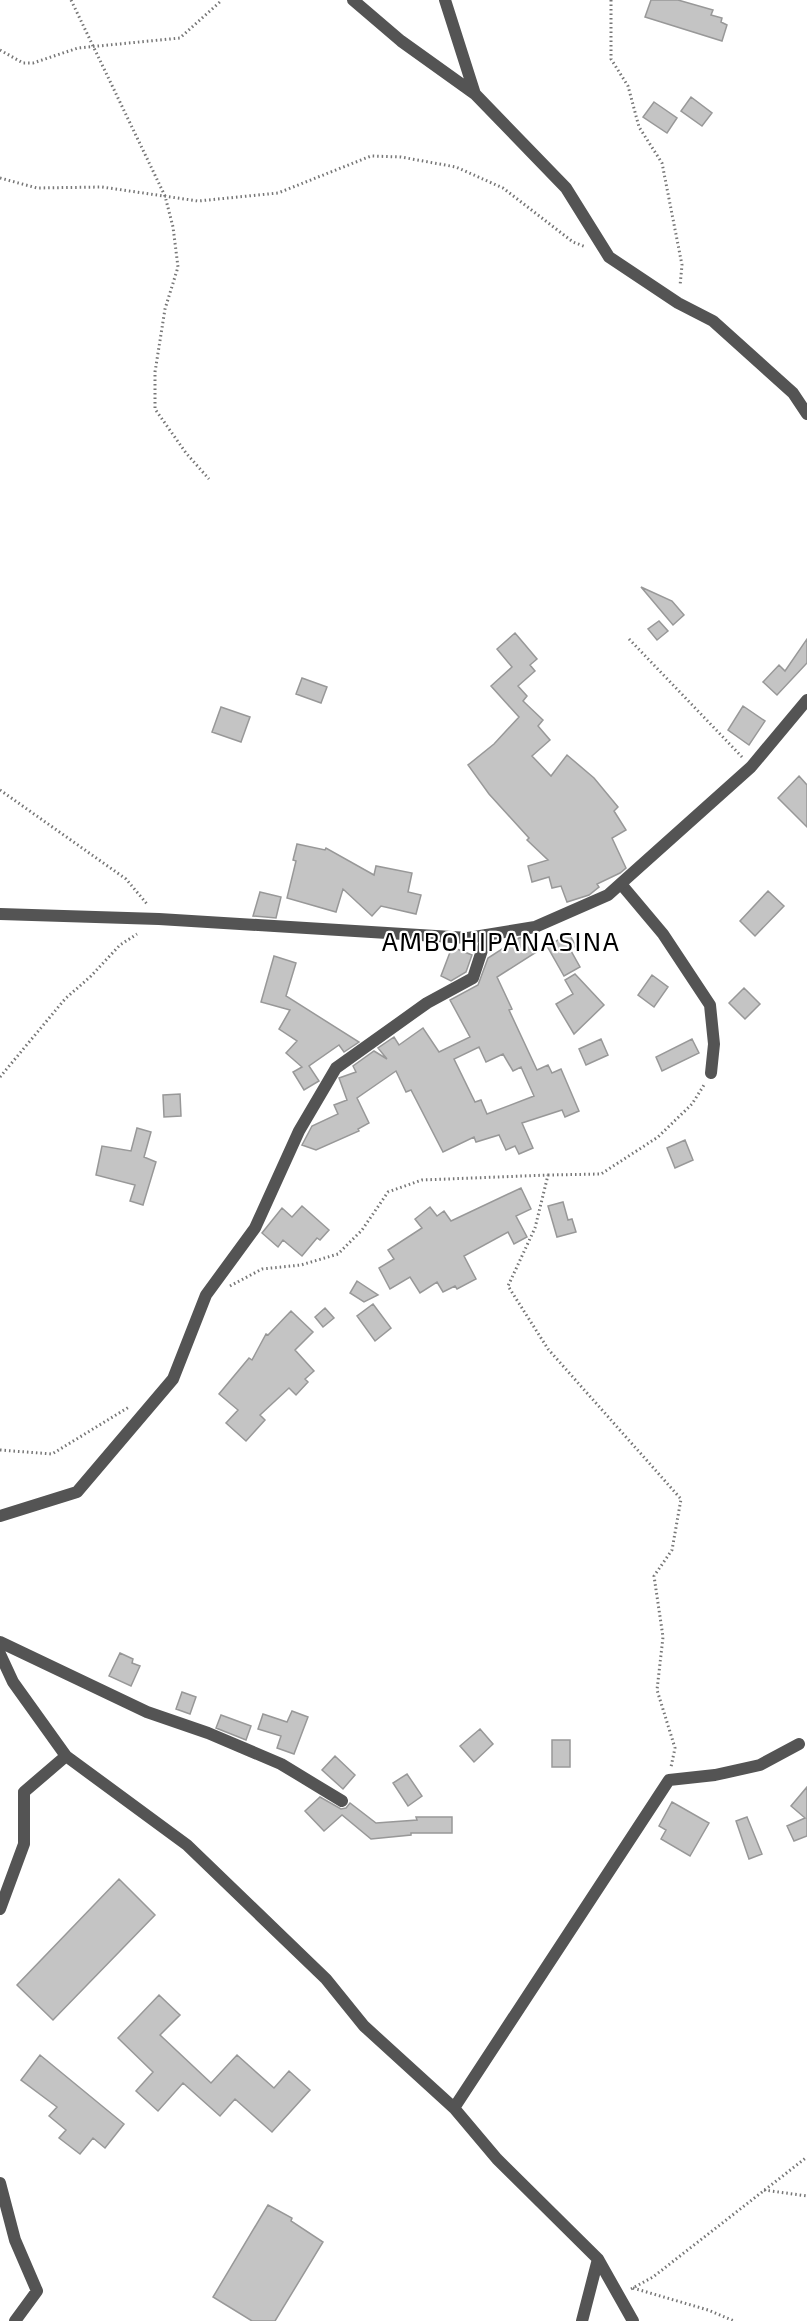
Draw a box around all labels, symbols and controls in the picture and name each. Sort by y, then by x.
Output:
district label: AMBOHIPANASINA [382,925,620,956]

